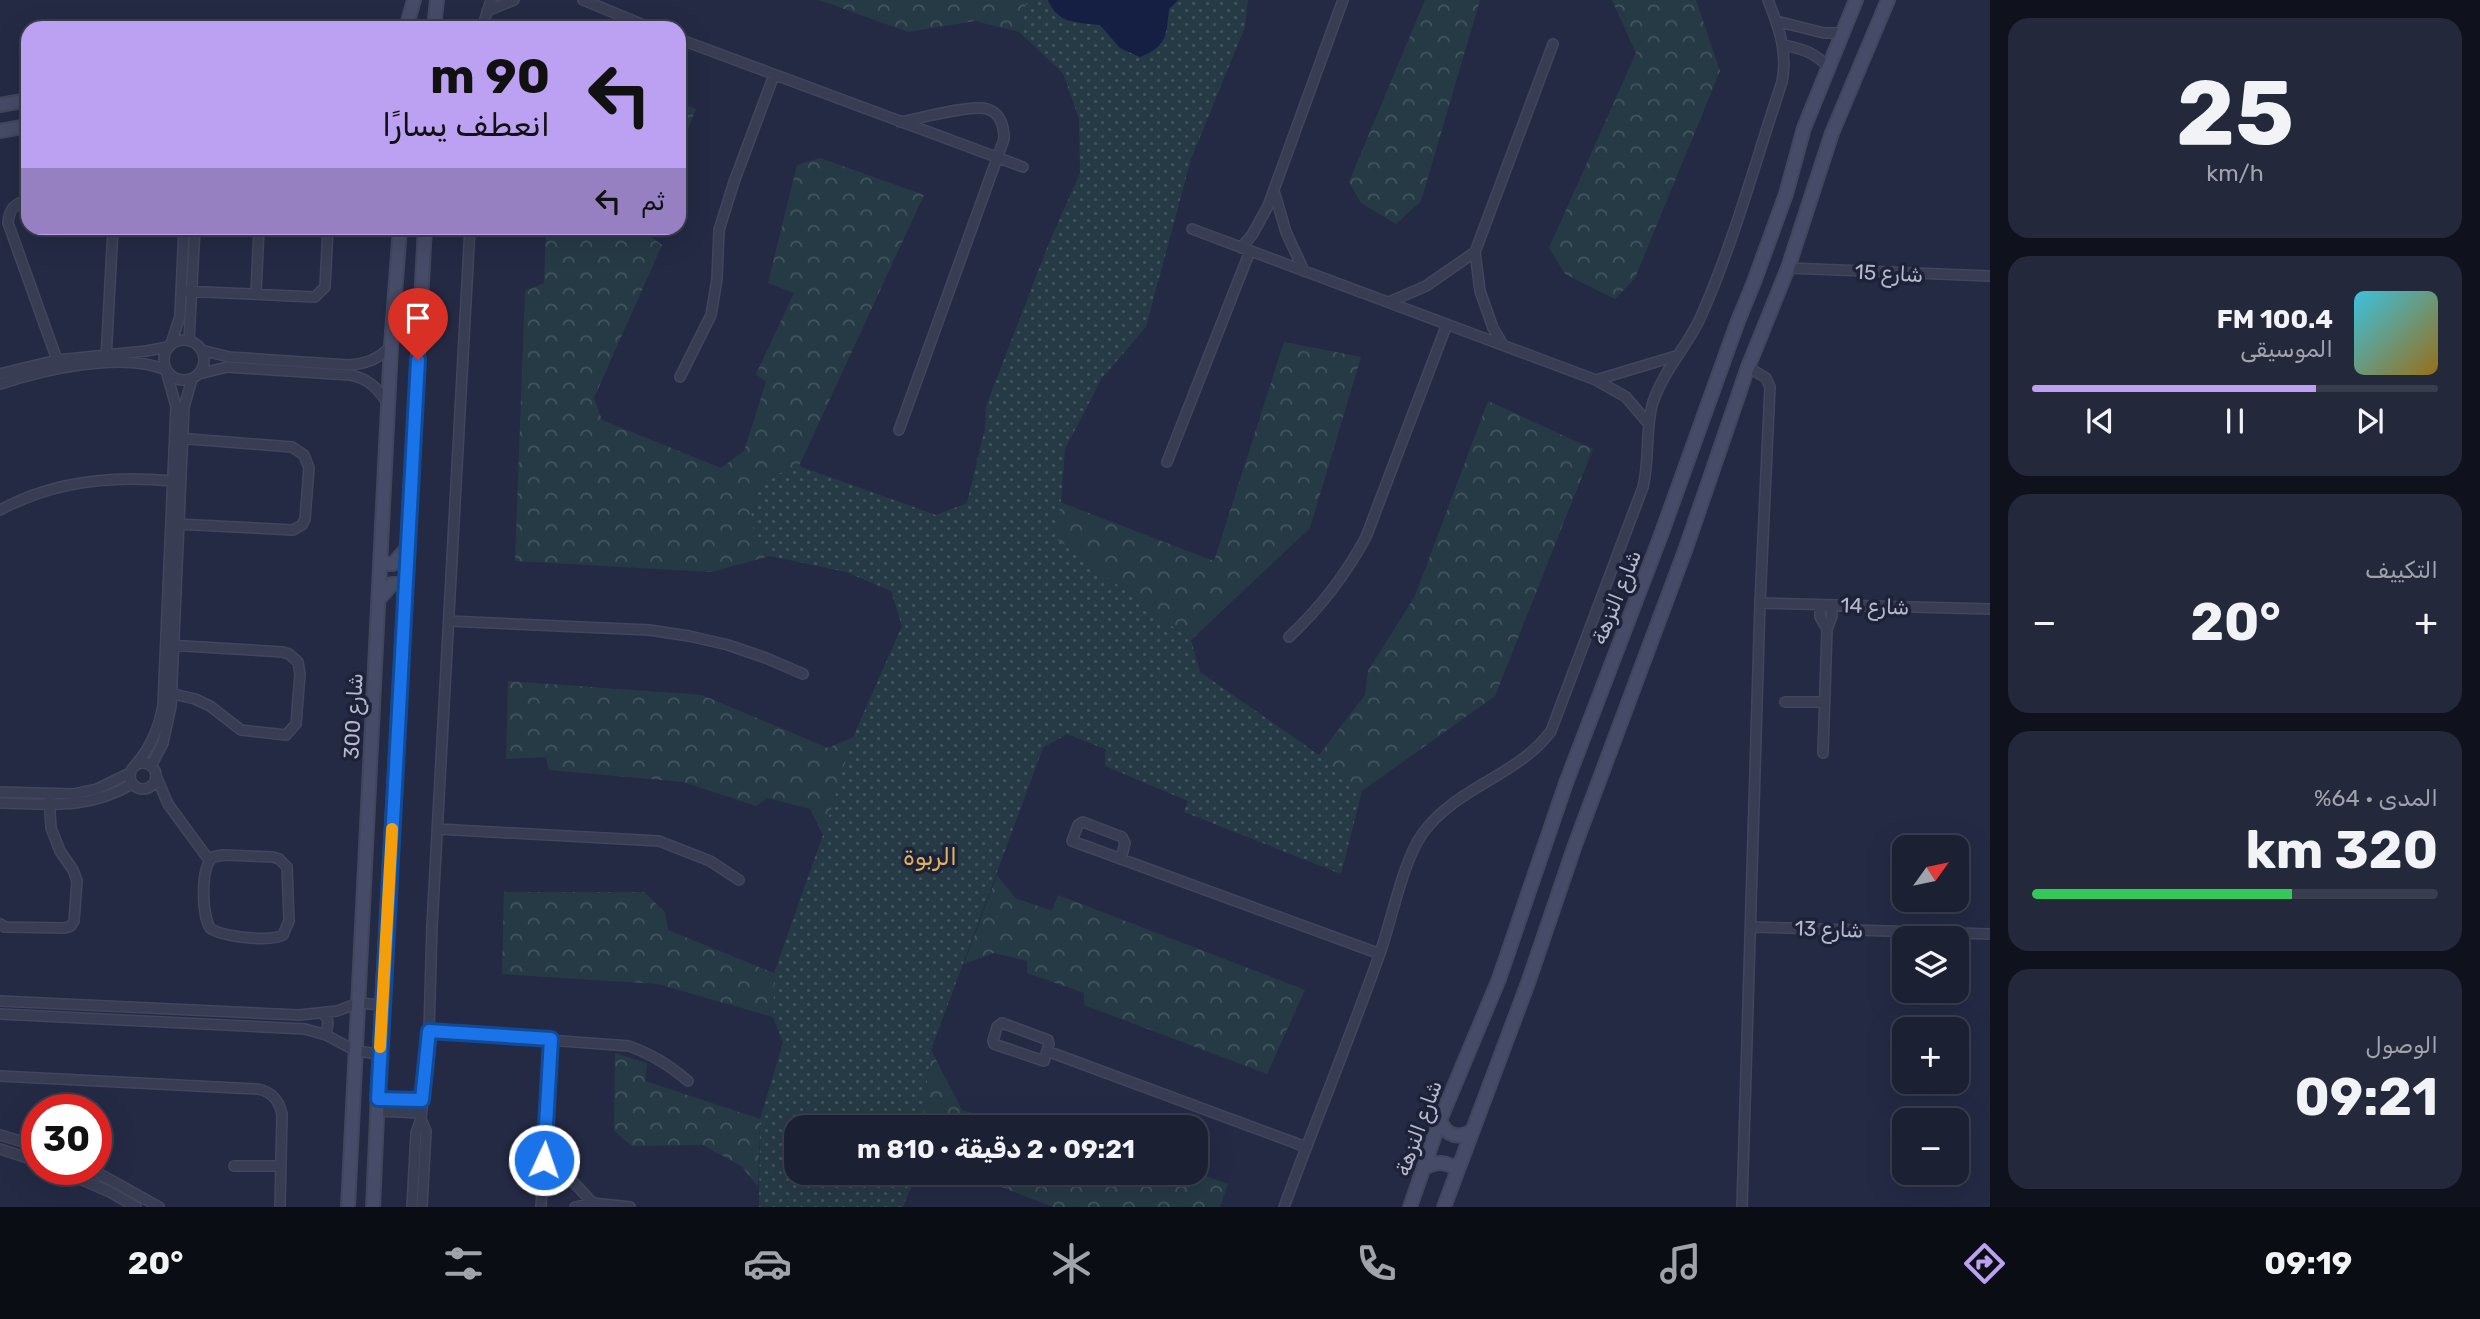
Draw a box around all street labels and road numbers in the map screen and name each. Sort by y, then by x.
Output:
street label: شارع 15 [1854,259,1924,289]
street label: شارع النزهة [1586,546,1648,649]
street label: شارع 14 [1840,592,1910,622]
street label: شارع 300 [338,672,370,760]
street label: شارع 13 [1794,915,1864,945]
street label: شارع النزهة [1389,1077,1449,1180]

